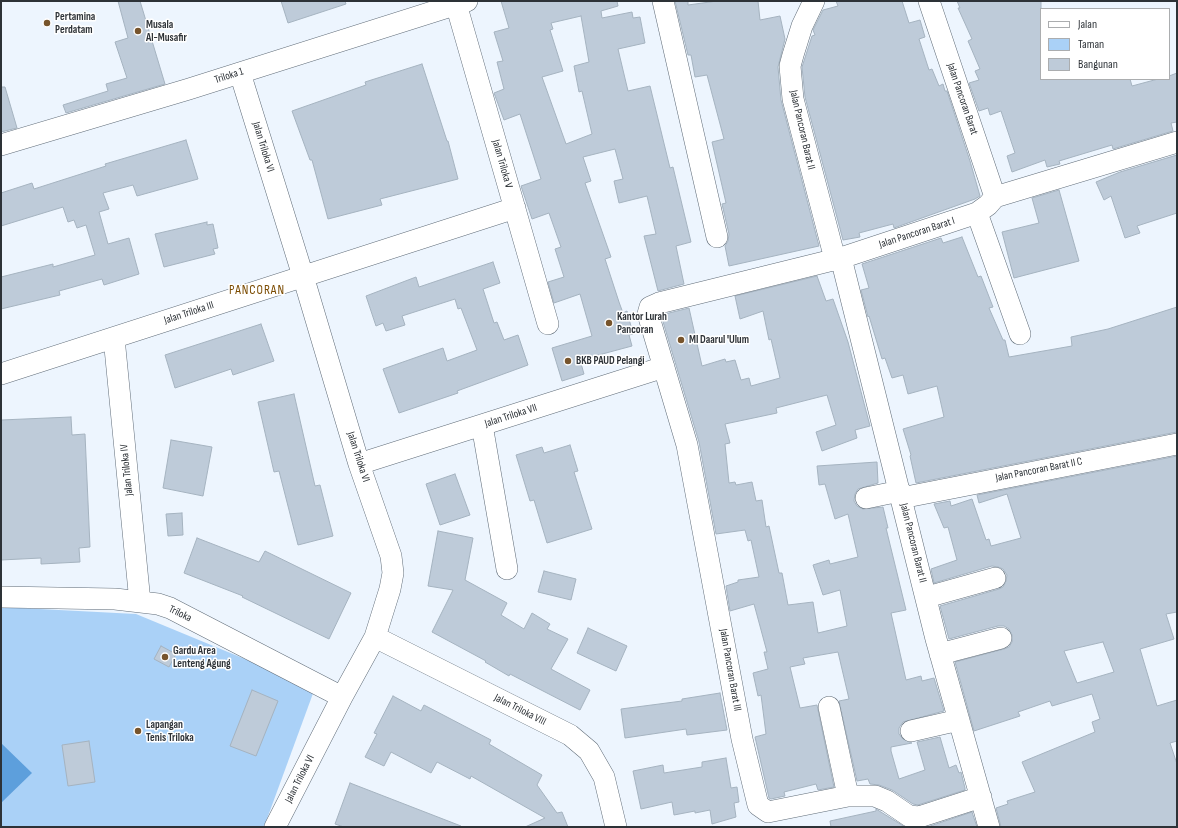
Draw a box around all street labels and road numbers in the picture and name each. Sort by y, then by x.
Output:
street label: Jalan Pancoran Barat [944,61,980,137]
street label: Triloka 1 [213,65,245,87]
street label: Jalan Pancoran Barat II [786,89,818,171]
street label: Jalan Triloka VI [249,120,277,174]
street label: Jalan Triloka V [489,138,515,190]
street label: Jalan Pancoran Barat I [877,215,957,251]
street label: Jalan Triloka III [162,299,216,327]
street label: Jalan Triloka VII [483,401,539,431]
street label: Jalan Triloka VI [344,430,372,484]
street label: Jalan Triloka IV [118,443,136,497]
street label: Jalan Pancoran Barat II C [994,455,1084,485]
street label: Jalan Pancoran Barat II [897,502,929,584]
street label: Triloka [166,603,194,625]
street label: Jalan Pancoran Barat III [716,628,744,712]
street label: Jalan Triloka VIII [492,691,548,729]
street label: Jalan Triloka VI [282,753,318,805]

